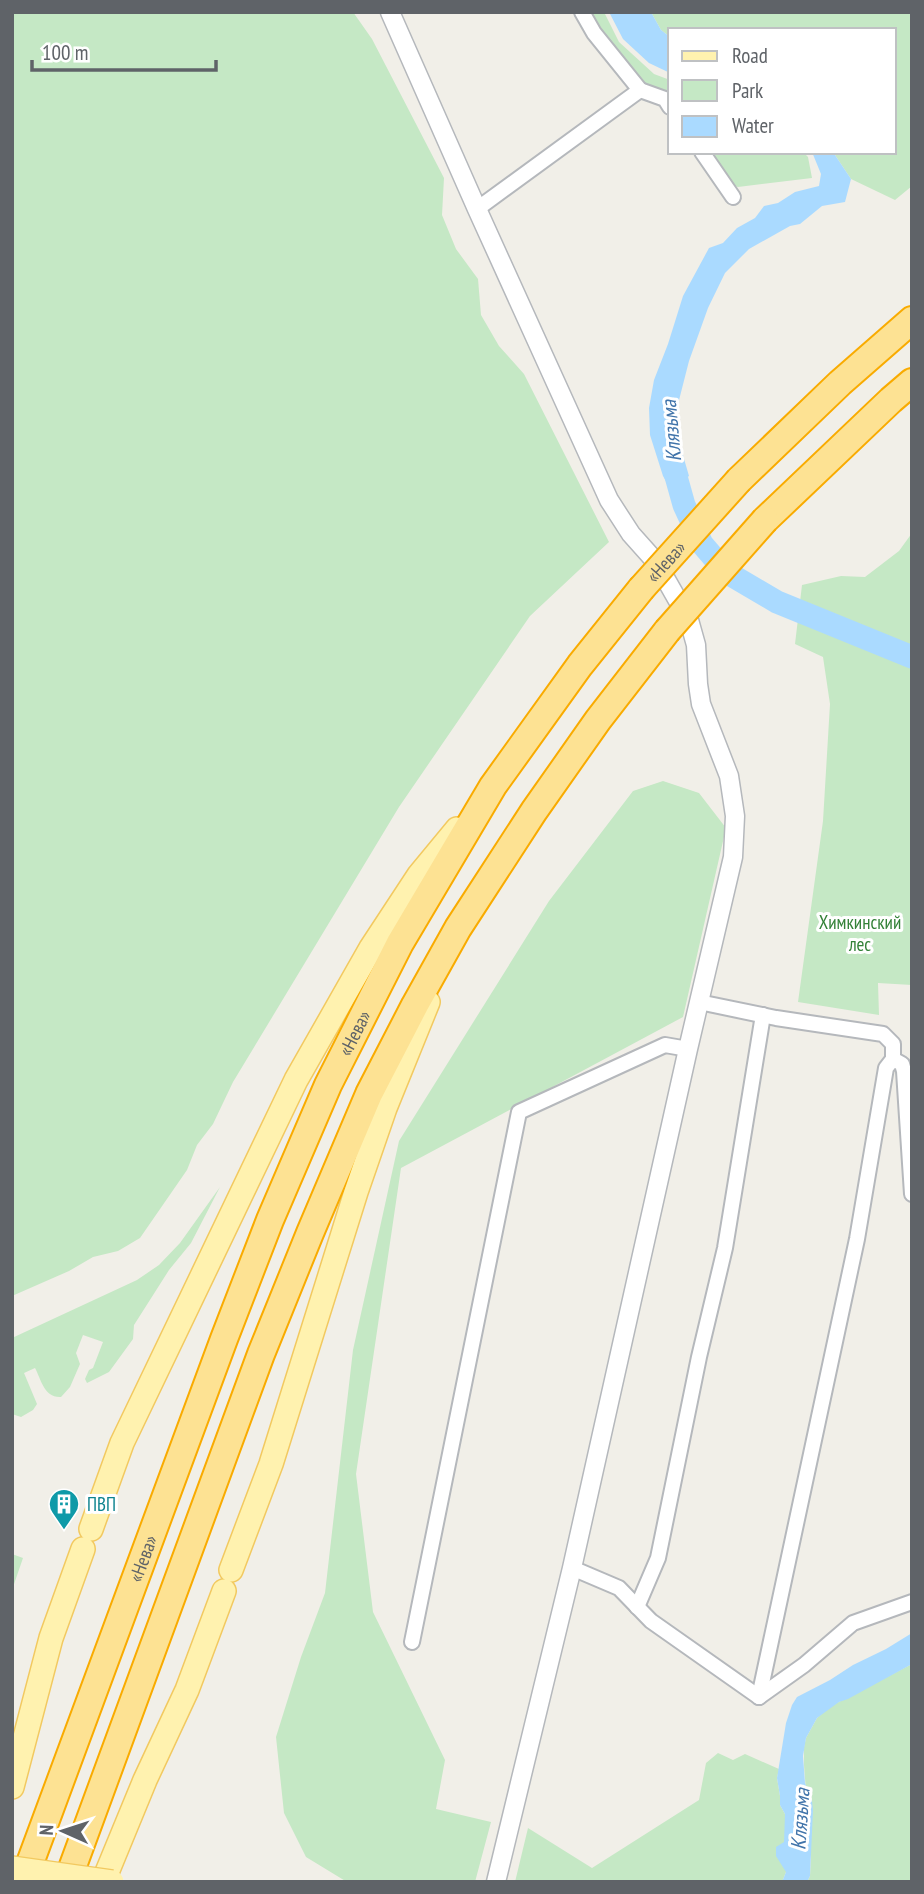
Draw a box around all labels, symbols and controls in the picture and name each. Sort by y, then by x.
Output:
scale bar [32,28,215,72]
legend [668,28,896,154]
text: 100 m [42,39,88,66]
text: Road [732,42,768,69]
text: Park [732,77,763,104]
text: Water [732,112,774,139]
water label: Клязьма [655,398,687,463]
street label: «Нева» [641,536,691,587]
park label: Химкинский лес [819,910,901,956]
street label: «Нева» [333,1006,376,1060]
building icon: ПВП [47,1487,81,1531]
place label: ПВП [87,1492,116,1516]
street label: «Нева» [123,1532,162,1585]
water label: Клязьма [784,1786,816,1851]
north arrow [28,1796,98,1866]
text: N [34,1824,58,1836]

